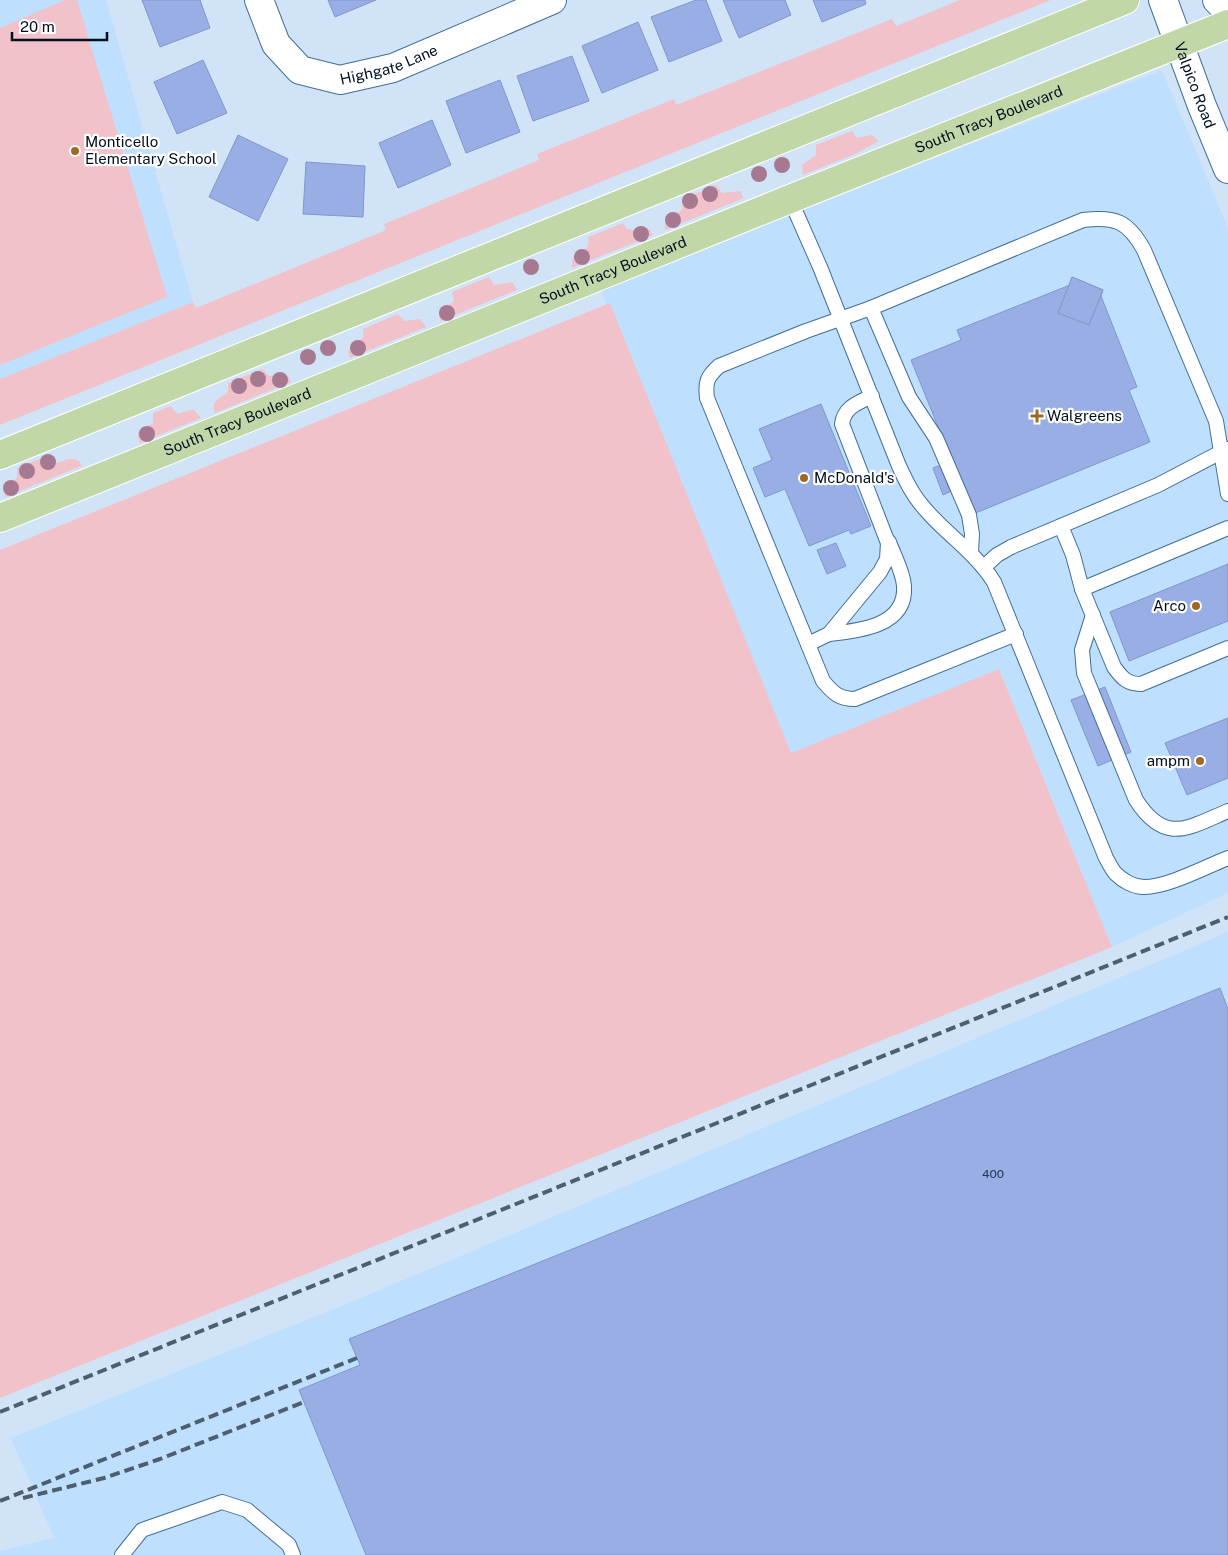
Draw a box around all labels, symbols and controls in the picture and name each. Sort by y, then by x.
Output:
scale bar [12,10,108,42]
text: 20 m [20,18,55,35]
street label: Valpico Road [1171,40,1219,131]
street label: Highgate Lane [338,41,440,88]
street label: South Tracy Boulevard [912,82,1065,156]
place label: Monticello Elementary School [85,133,217,167]
marker: Monticello Elementary School [69,145,81,157]
street label: South Tracy Boulevard [536,233,689,307]
street label: South Tracy Boulevard [161,384,314,459]
place label: Walgreens [1047,407,1122,424]
marker: Walgreens [1031,410,1043,422]
place label: McDonald's [814,469,894,486]
marker: McDonald's [798,472,810,484]
place label: Arco [1153,597,1186,614]
marker: Arco [1190,600,1202,612]
place label: ampm [1147,752,1190,769]
marker: ampm [1194,755,1206,767]
house number: 400 [982,1167,1004,1181]

